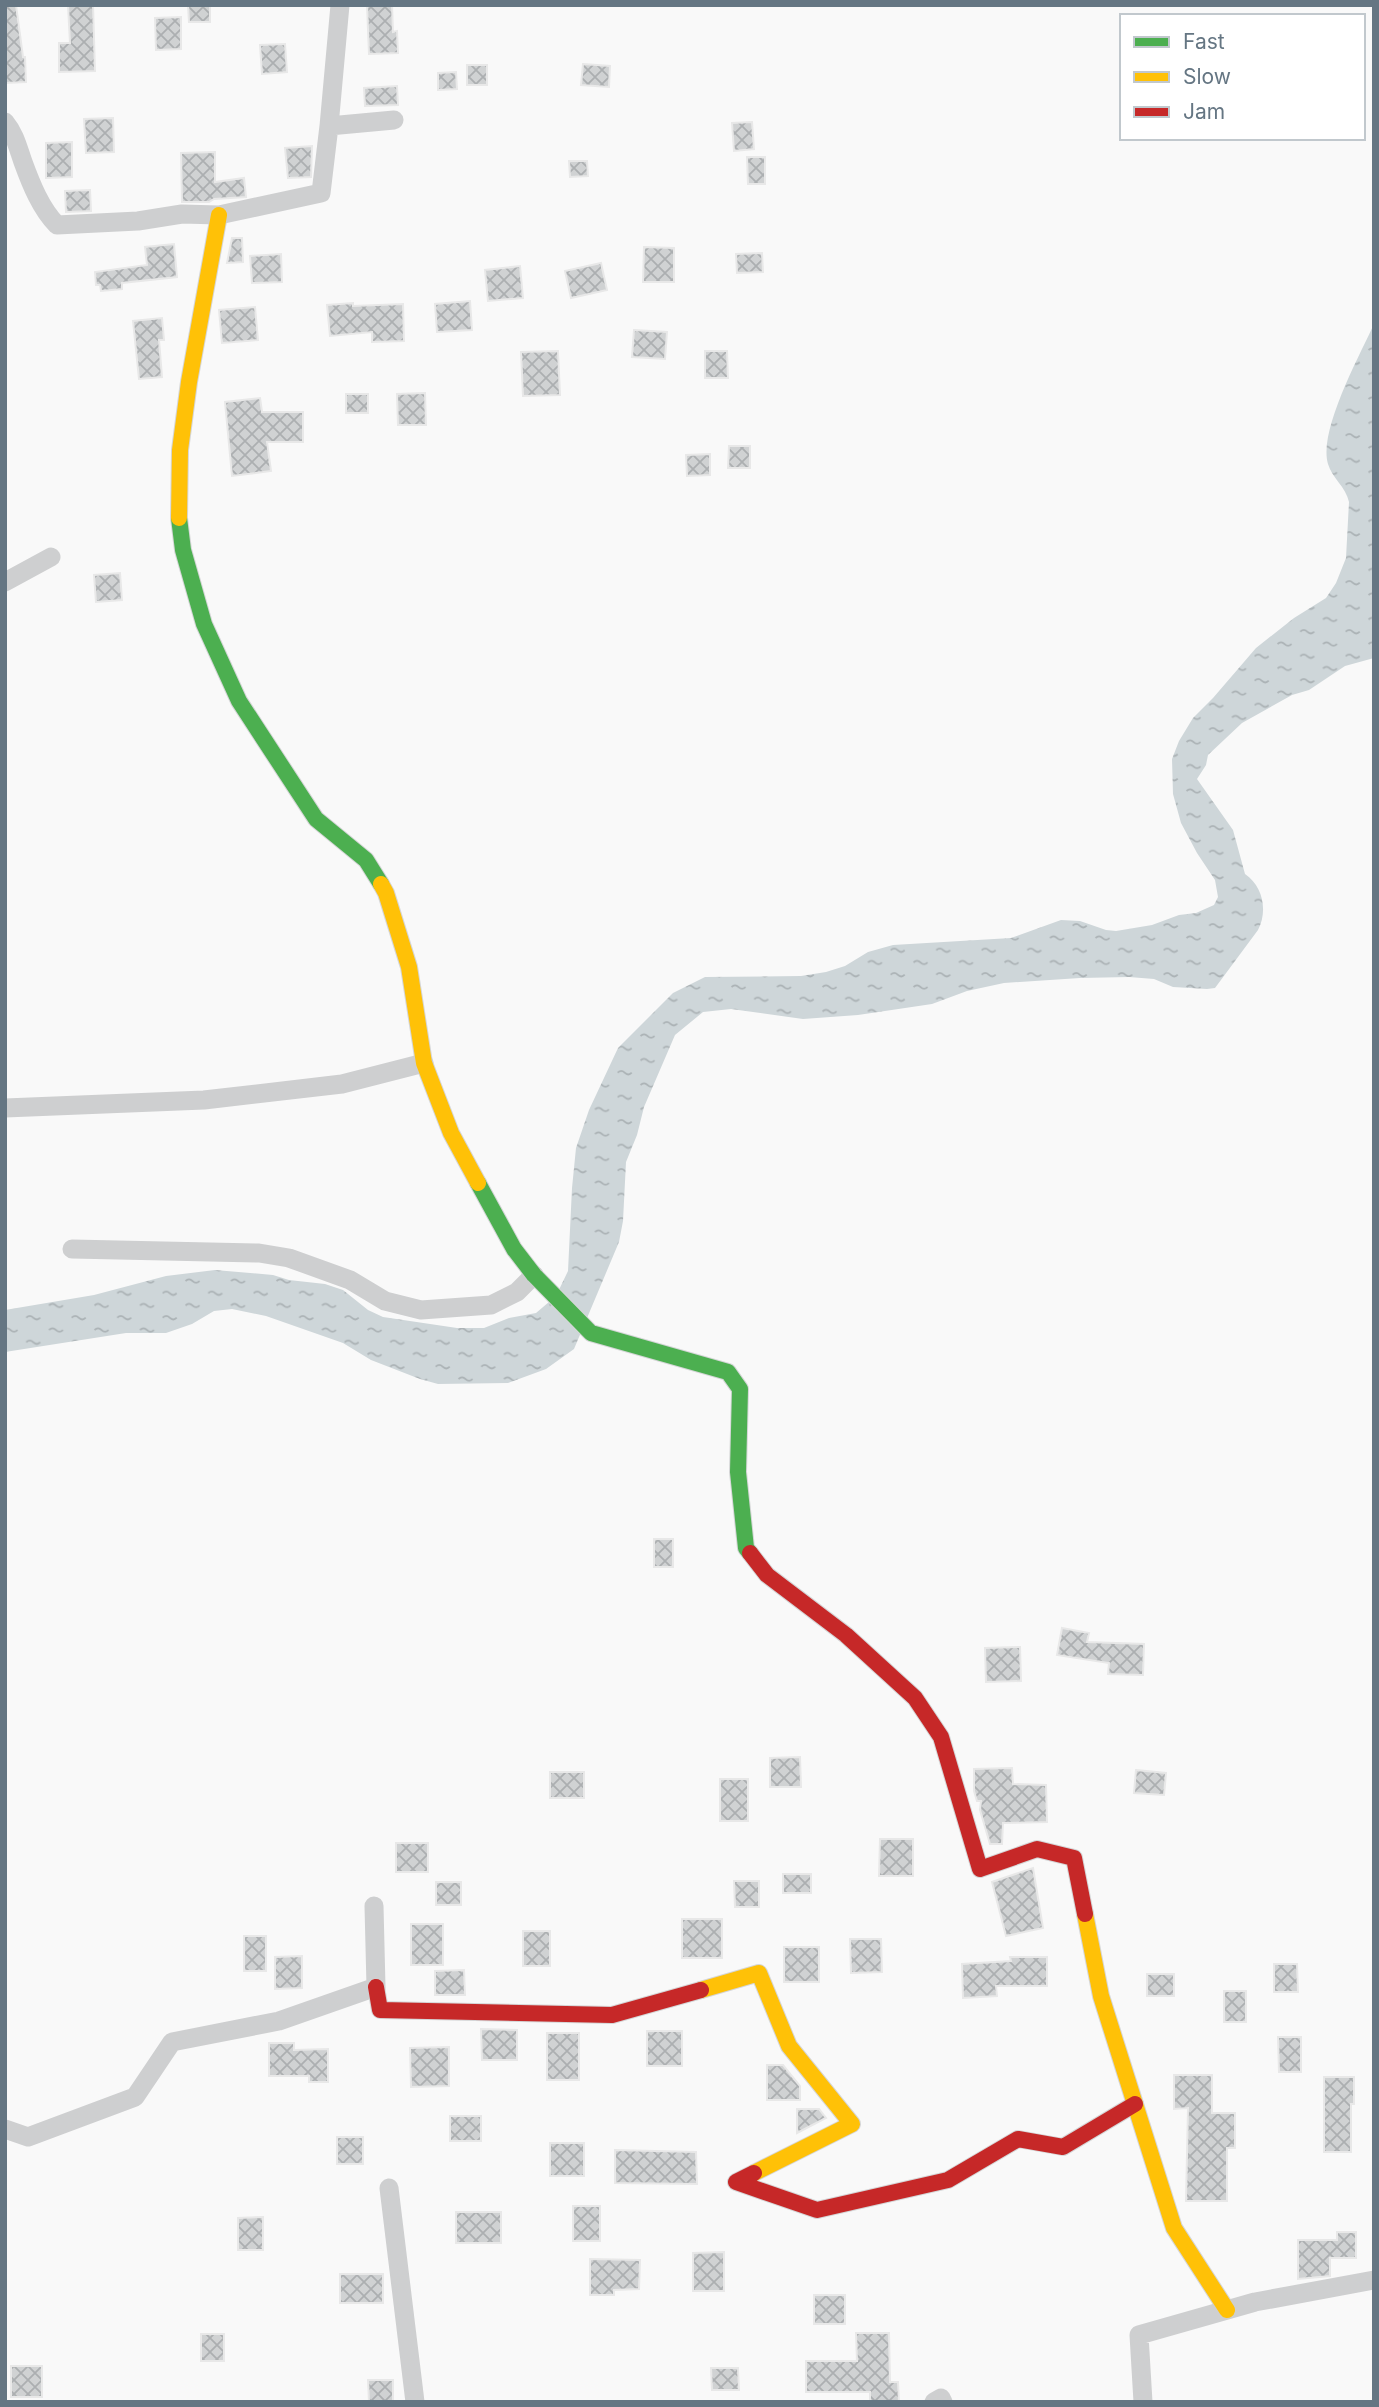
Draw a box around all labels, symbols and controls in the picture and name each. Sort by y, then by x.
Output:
legend [1120,14,1365,140]
text: Fast [1183,29,1225,54]
text: Slow [1183,64,1231,89]
text: Jam [1183,99,1225,124]

